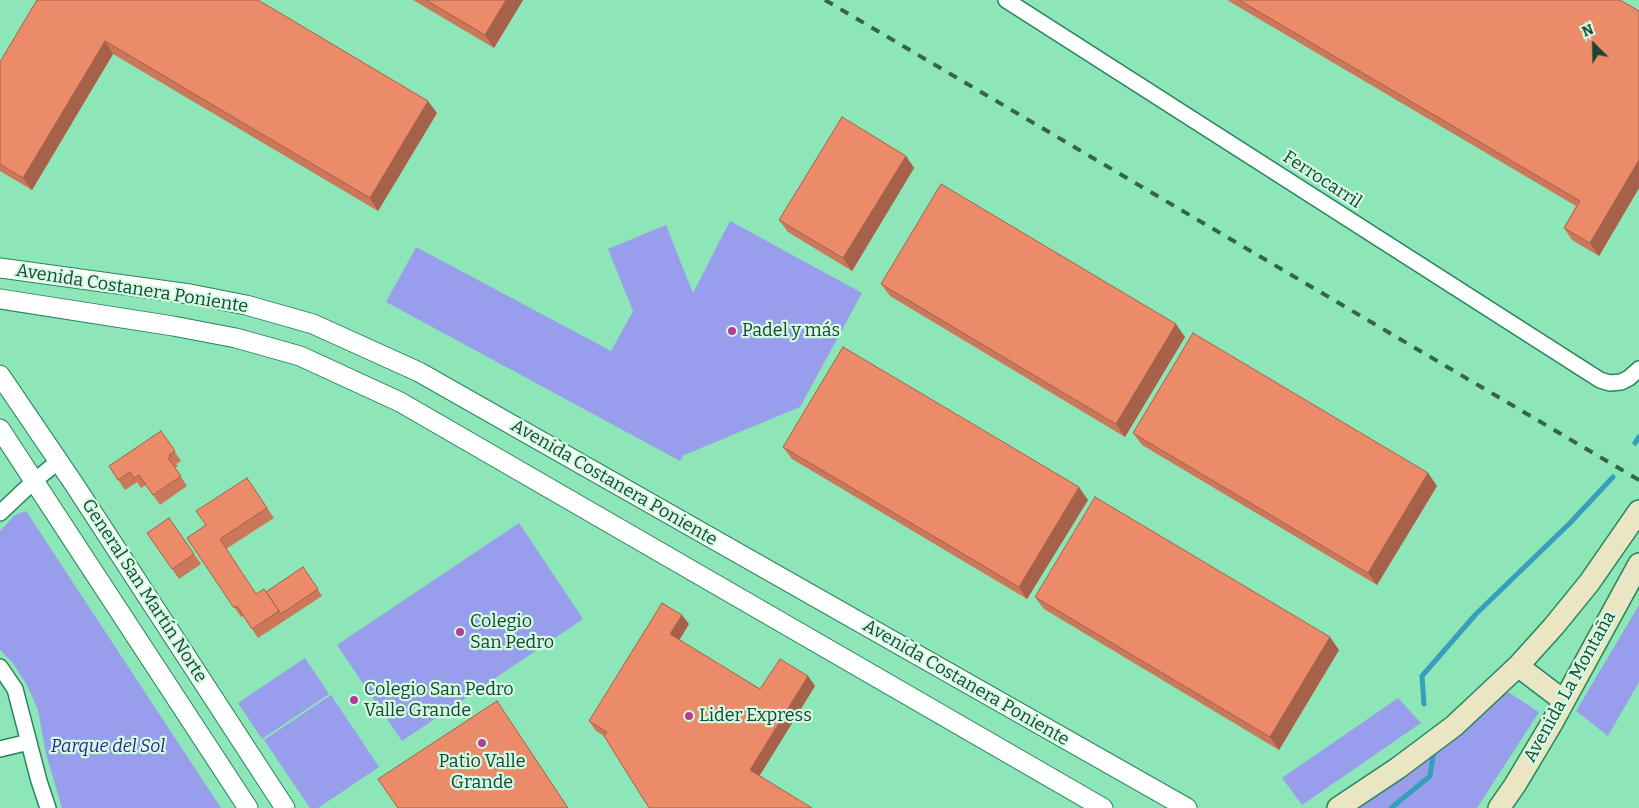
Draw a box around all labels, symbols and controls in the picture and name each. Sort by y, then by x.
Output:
north arrow [1569,20,1619,70]
text: N [1580,21,1596,41]
street label: Ferrocarril [1279,147,1365,213]
street label: Avenida Costanera Poniente [14,260,250,318]
place label: Padel y más [742,320,840,342]
marker: Padel y más [726,325,738,337]
street label: Avenida Costanera Poniente [507,415,721,551]
street label: General San Martín Norte [77,495,211,687]
street label: Avenida La Montaña [1519,608,1621,766]
place label: Colegio San Pedro [470,611,554,654]
street label: Avenida Costanera Poniente [859,615,1073,751]
marker: Colegio San Pedro [454,626,466,638]
place label: Colegio San Pedro Valle Grande [364,679,514,722]
marker: Colegio San Pedro Valle Grande [348,694,360,706]
place label: Lider Express [699,705,812,727]
marker: Lider Express [683,710,695,722]
park label: Parque del Sol [51,736,165,758]
marker: Patio Valle Grande [476,737,488,749]
place label: Patio Valle Grande [439,751,525,794]

